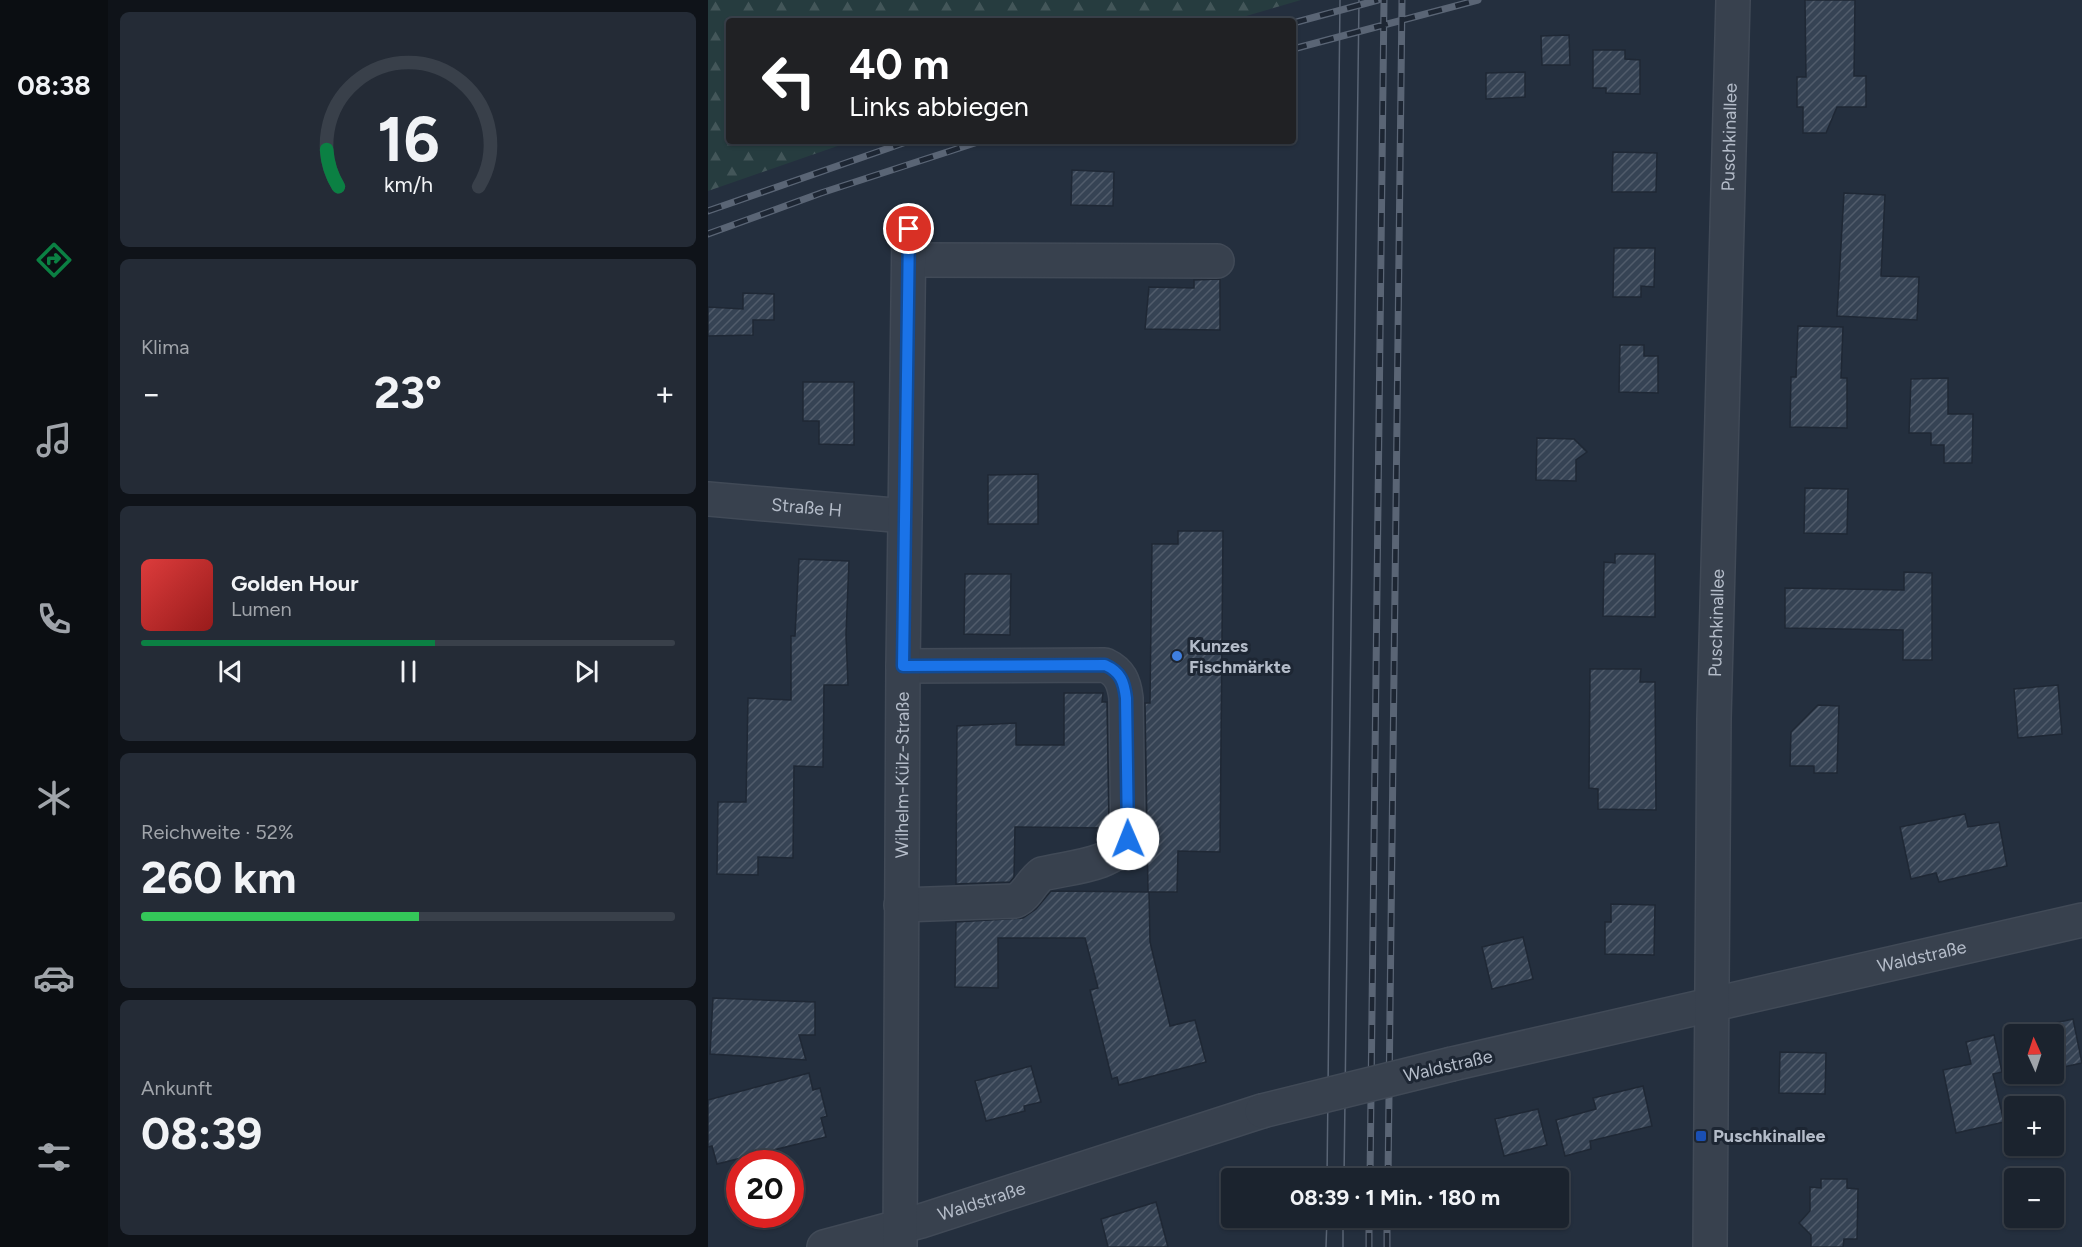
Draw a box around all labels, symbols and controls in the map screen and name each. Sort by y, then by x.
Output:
text: 40 m [849,39,949,90]
icon: left [750,42,828,120]
text: 08:38 [17,69,91,102]
street label: Puschkinallee [1717,83,1742,192]
text: Links abbiegen [849,90,1029,123]
text: 16 [377,102,439,177]
text: km/h [384,172,432,197]
pin [883,203,934,254]
icon: arrive [892,212,925,245]
icon: directions [33,239,75,281]
text: Klima [141,335,189,359]
text: 23° [374,365,442,419]
text: − [141,374,162,413]
text: + [654,374,675,413]
icon: music [33,419,75,461]
street label: Straße H [770,493,843,522]
street label: Puschkinallee [1704,568,1729,677]
text: Golden Hour [231,570,359,597]
text: Lumen [231,597,292,621]
icon: phone [33,598,75,640]
place label: Kunzes Fischmärkte [1189,635,1291,678]
marker: Kunzes Fischmärkte [1170,649,1184,663]
icon: previous [214,655,247,688]
icon: pause [392,655,425,688]
icon: next [570,655,603,688]
street label: Wilhelm-Külz-Straße [891,691,914,858]
icon: climate [33,777,75,819]
position arrow [1096,807,1160,871]
text: Reichweite · 52% [141,820,294,844]
text: 260 km [141,850,296,904]
street label: Waldstraße [1875,936,1969,977]
icon: car [33,957,75,999]
north arrow [2004,1024,2064,1084]
map controls [2004,1024,2064,1228]
street label: Waldstraße [1401,1045,1495,1087]
text: Ankunft [141,1076,213,1100]
button: + [2004,1096,2064,1156]
text: 08:39 [141,1106,262,1160]
place label: Puschkinallee [1713,1125,1826,1147]
marker: Puschkinallee [1694,1129,1708,1143]
icon: filters [33,1136,75,1178]
speed limit sign: 20 [726,1150,804,1228]
button: − [2004,1168,2064,1228]
street label: Waldstraße [935,1177,1028,1226]
text: 08:39 · 1 Min. · 180 m [1290,1184,1500,1211]

